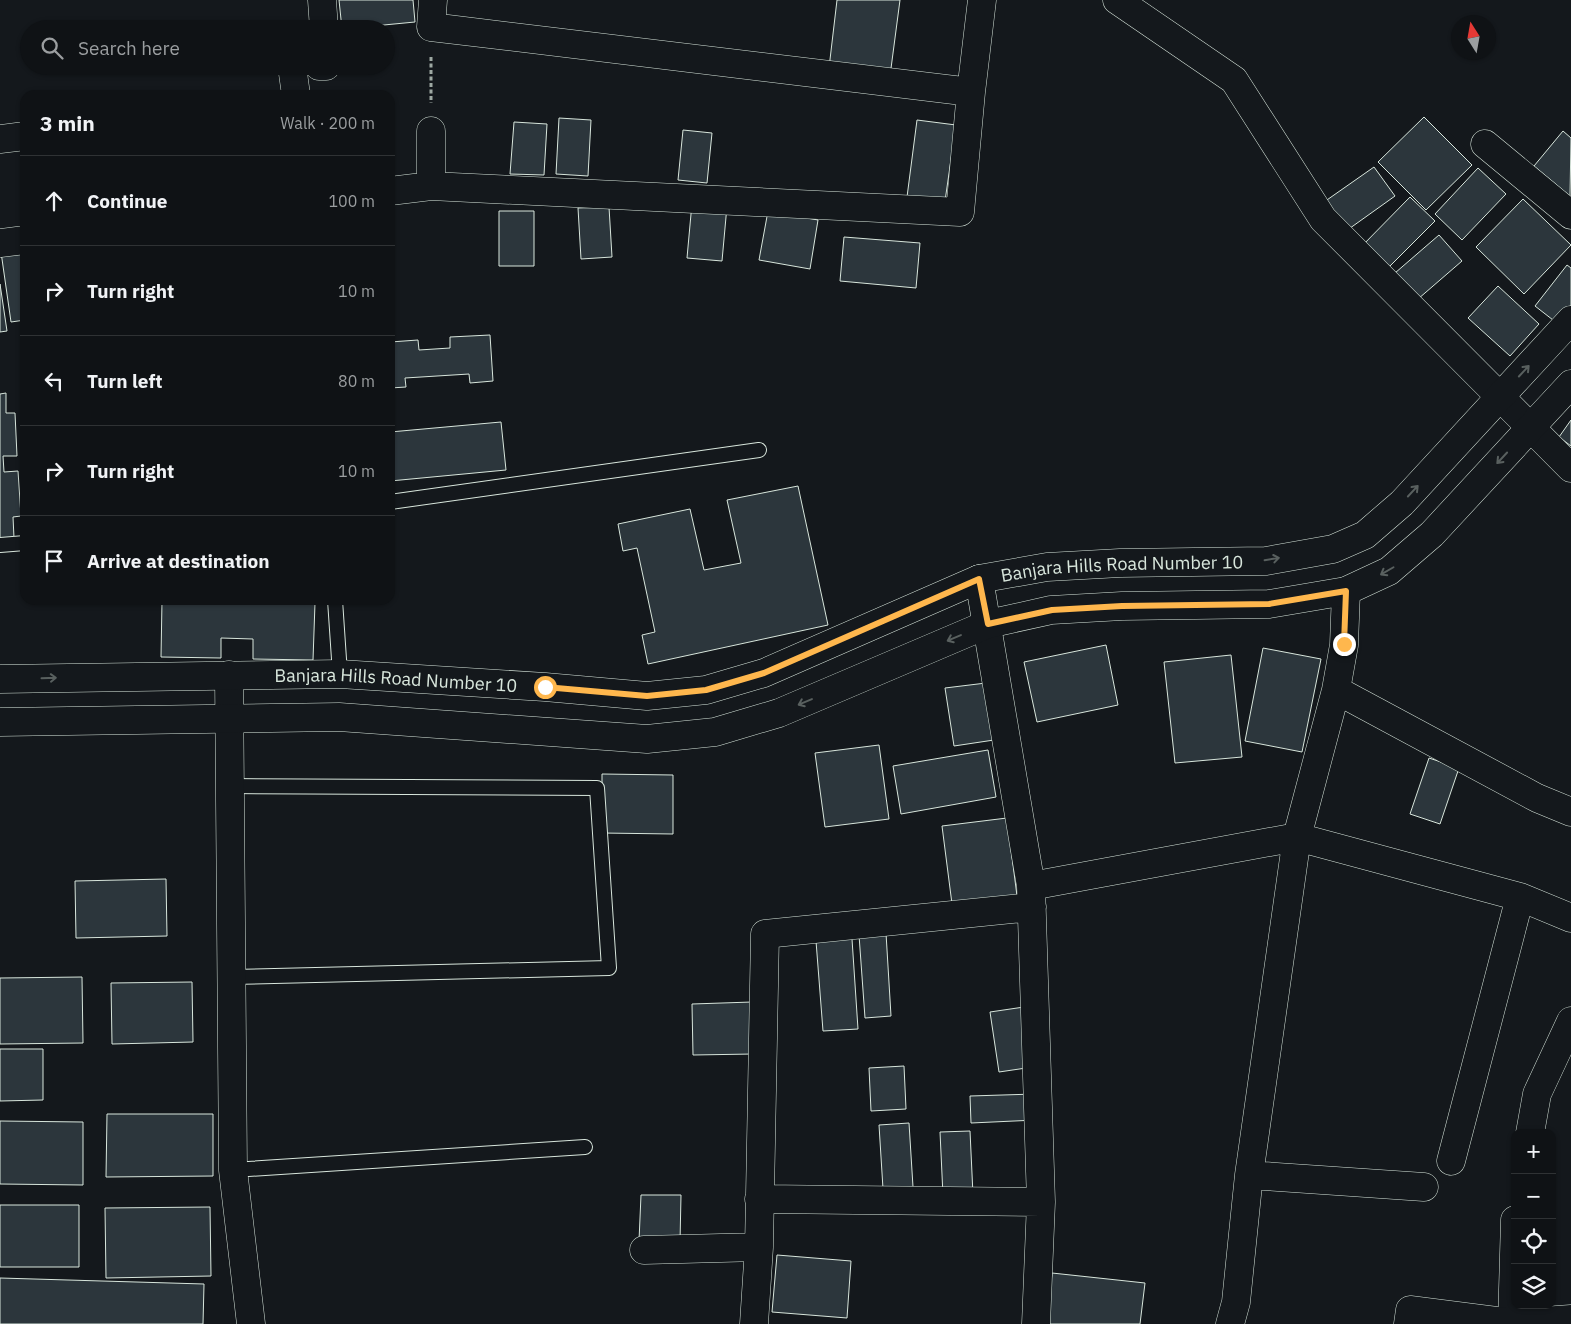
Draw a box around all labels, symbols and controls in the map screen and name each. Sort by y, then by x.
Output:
north arrow [1451,15,1496,60]
search box [20,20,395,75]
icon: search [38,34,66,62]
text: Search here [78,36,180,60]
text: 3 min [40,109,95,137]
text: Walk · 200 m [280,113,375,133]
icon: ahead [40,187,68,215]
text: Continue [87,189,167,213]
text: 100 m [328,191,375,211]
icon: right [40,277,68,305]
text: Turn right [87,279,174,303]
text: 10 m [338,281,375,301]
one-way arrow [1518,365,1530,378]
icon: left [40,367,68,395]
text: Turn left [87,369,163,393]
text: 80 m [338,371,375,391]
one-way arrow [1496,452,1508,464]
icon: right [40,457,68,485]
text: Turn right [87,459,174,483]
text: 10 m [338,461,375,481]
one-way arrow [1407,484,1419,497]
icon: arrive [40,547,68,575]
text: Arrive at destination [87,549,270,573]
street label: Banjara Hills Road Number 10 [999,550,1243,586]
one-way arrow [1263,554,1279,564]
one-way arrow [1380,567,1394,577]
route end [1333,633,1356,656]
one-way arrow [947,634,962,644]
street label: Banjara Hills Road Number 10 [274,662,518,697]
one-way arrow [40,673,56,683]
route start [534,676,557,699]
one-way arrow [798,698,813,707]
map controls [1511,1129,1556,1309]
button: + [1511,1129,1556,1174]
button: − [1511,1174,1556,1219]
button: locate [1511,1219,1556,1264]
button: layers [1511,1264,1556,1309]

